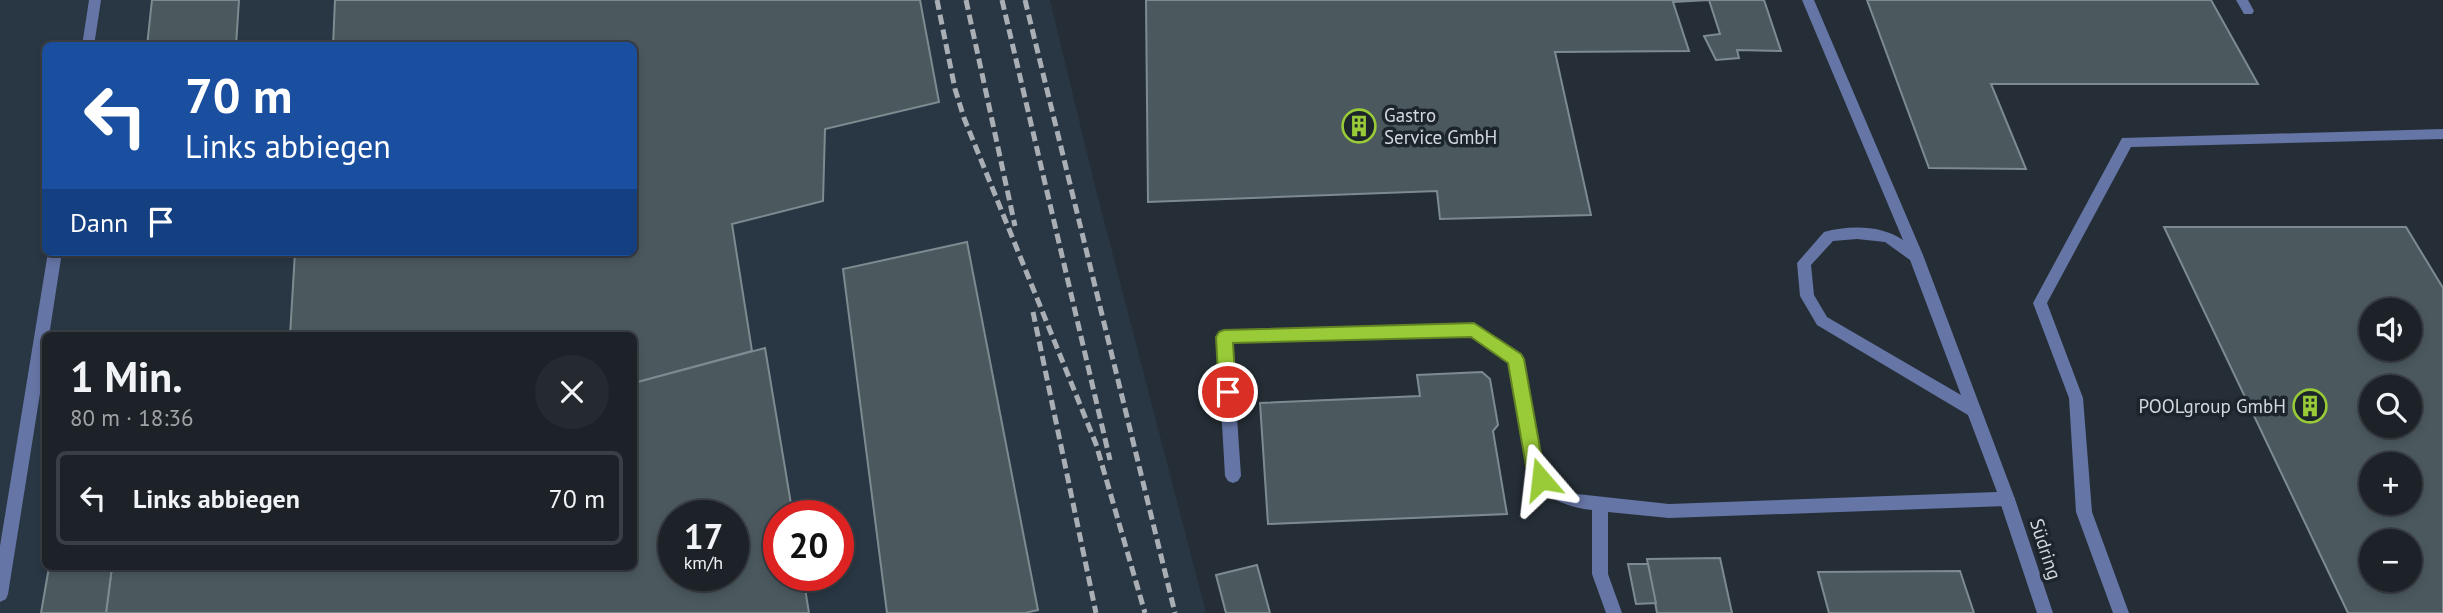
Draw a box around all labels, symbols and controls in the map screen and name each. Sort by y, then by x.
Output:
text: 70 m [185,63,292,127]
icon: left [70,70,161,161]
place label: Gastro Service GmbH [1384,103,1497,149]
building icon: Gastro Service GmbH [1340,107,1378,145]
text: Links abbiegen [185,125,391,167]
icon: arrive [142,203,180,241]
text: Dann [70,206,128,239]
map controls [2359,298,2422,592]
button: sound [2359,298,2422,361]
text: 1 Min. [70,349,183,404]
button: close [535,355,609,429]
pin [1198,362,1258,422]
icon: arrive [1209,373,1247,411]
button: search [2359,375,2422,438]
building icon: POOLgroup GmbH [2291,387,2329,425]
place label: POOLgroup GmbH [2138,394,2286,418]
text: 80 m · 18:36 [70,403,194,432]
position arrow [1504,442,1578,516]
button: + [2359,452,2422,515]
icon: left [74,479,112,517]
text: Links abbiegen [133,482,300,515]
text: 70 m [549,482,605,515]
speed limit sign: 20 [763,500,854,591]
text: 17 [684,513,723,559]
street label: Südring [2025,515,2067,583]
button: − [2359,529,2422,592]
text: km/h [684,551,723,574]

